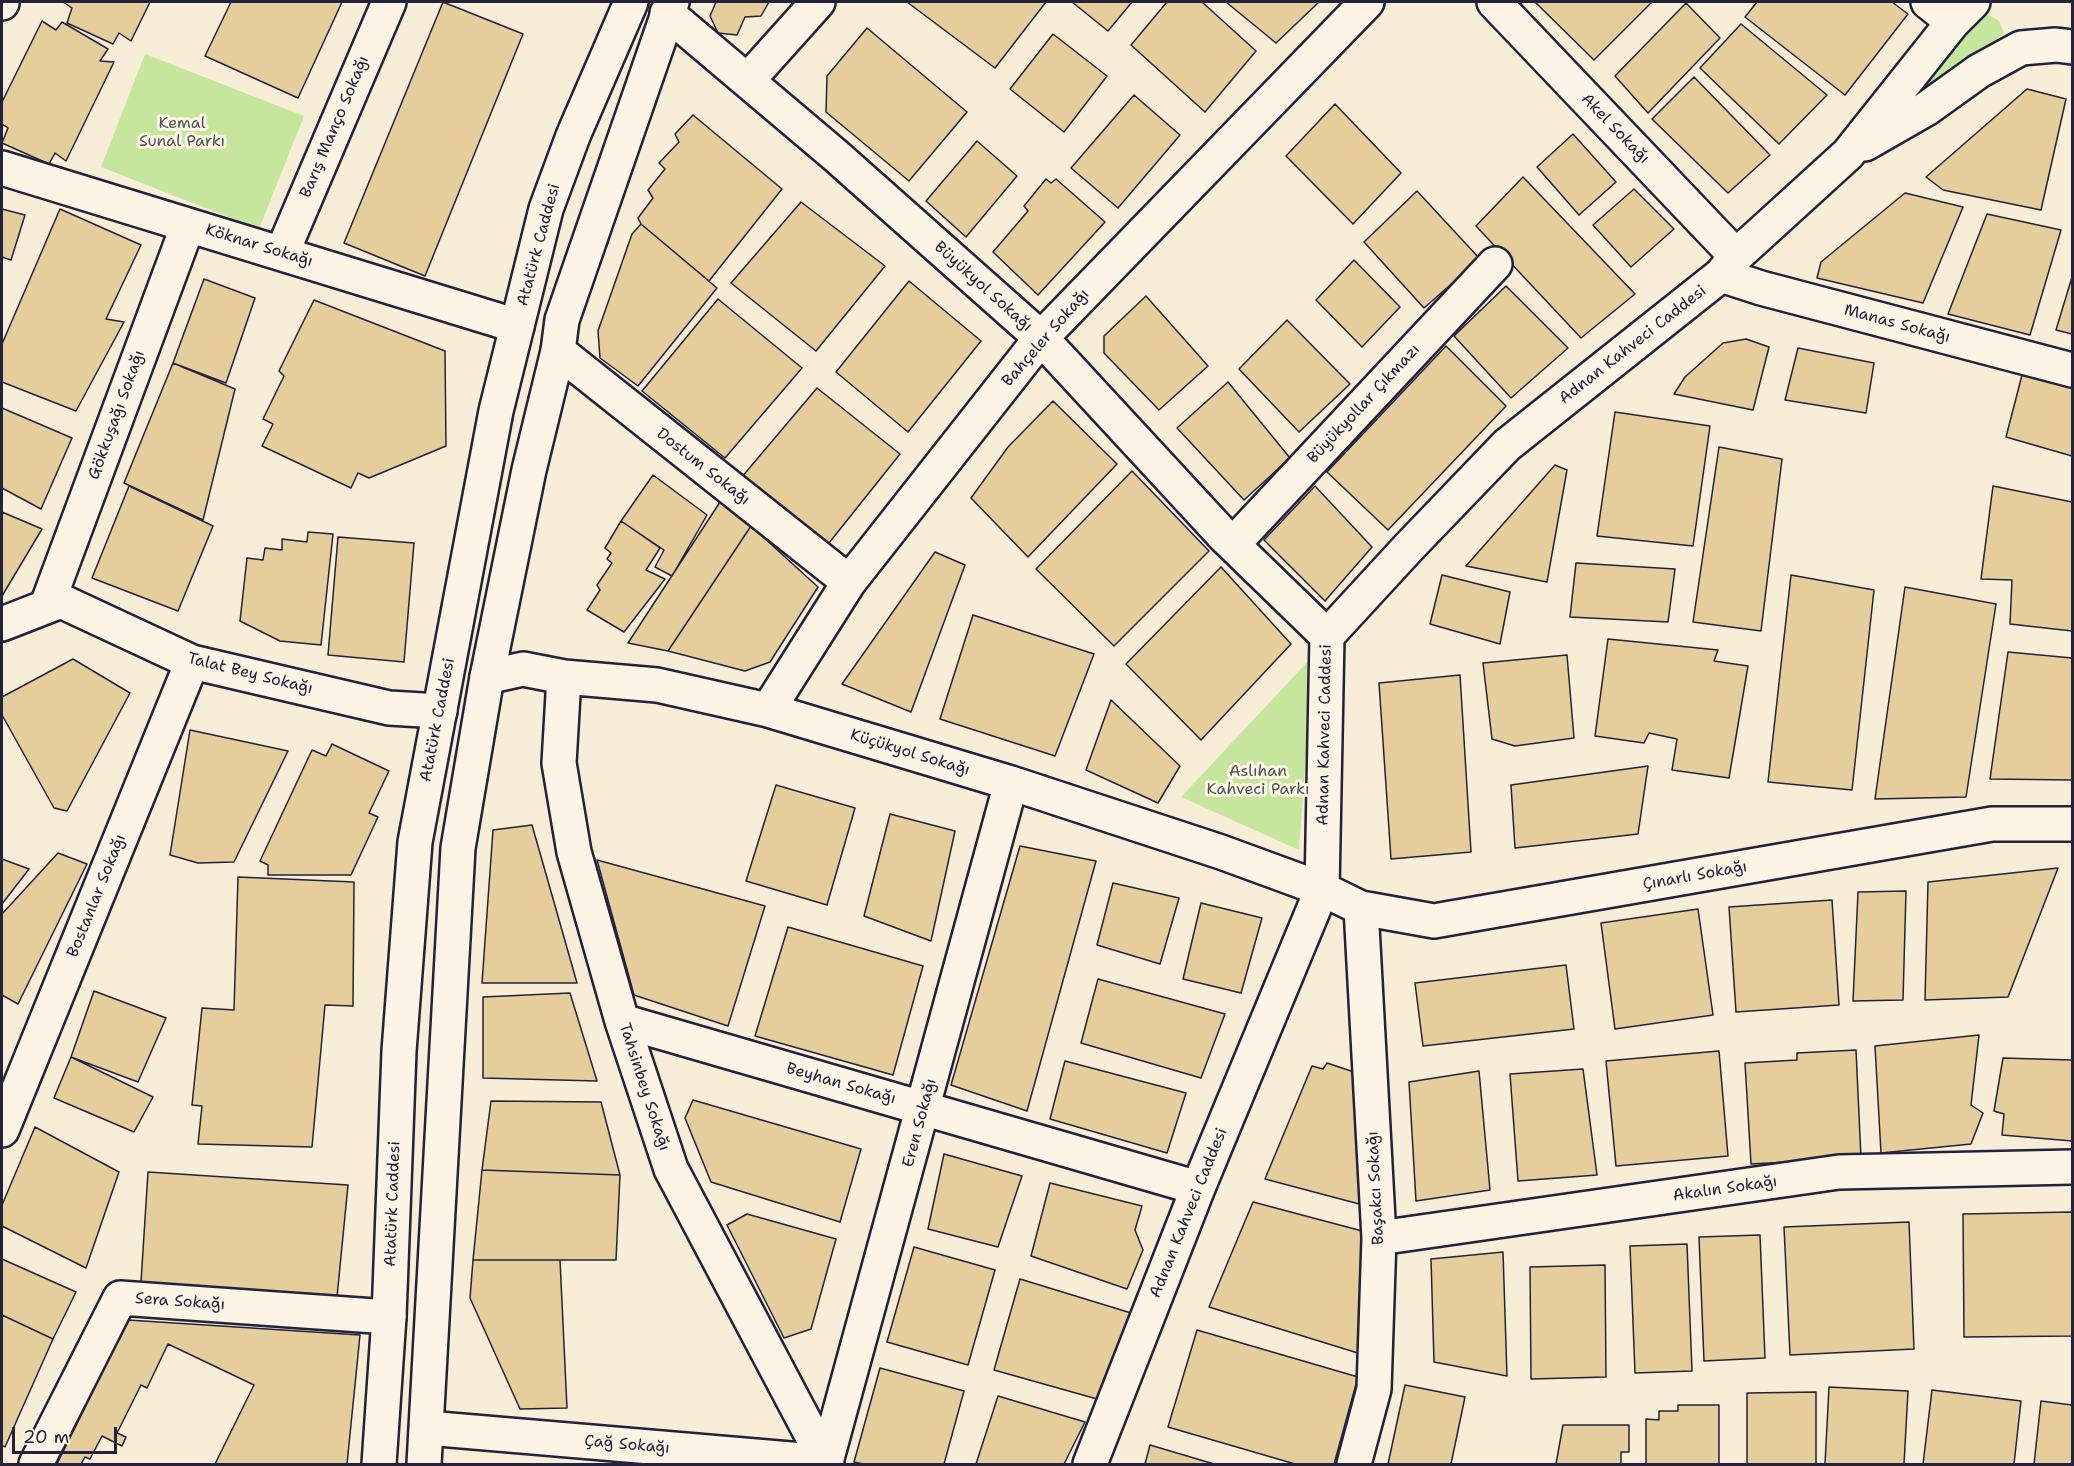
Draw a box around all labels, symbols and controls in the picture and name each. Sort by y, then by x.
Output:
street label: Barış Manço Sokağı [296,53,374,201]
street label: Akel Sokağı [1577,90,1653,168]
park label: Kemal Sunal Parkı [139,114,225,152]
street label: Atatürk Caddesi [513,182,565,308]
street label: Köknar Sokağı [203,221,315,271]
street label: Büyükyol Sokağı [930,238,1036,336]
street label: Adnan Kahveci Caddesi [1556,282,1710,408]
street label: Bahçeler Sokağı [998,285,1094,391]
street label: Manas Sokağı [1842,301,1952,347]
street label: Büyükyollar Çıkmazı [1304,340,1424,468]
street label: Gökkuşağı Sokağı [85,348,149,482]
street label: Dostum Sokağı [652,425,754,509]
street label: Adnan Kahveci Caddesi [1314,644,1336,826]
street label: Talat Bey Sokağı [185,649,315,699]
street label: Atatürk Caddesi [417,656,459,784]
street label: Küçükyol Sokağı [848,726,972,780]
park label: Aslıhan Kahveci Parkı [1207,762,1309,800]
street label: Bostanlar Sokağı [64,832,130,960]
street label: Çınarlı Sokağı [1641,857,1749,895]
street label: Tahsinbey Sokağı [614,1021,674,1153]
street label: Beyhan Sokağı [784,1059,898,1109]
street label: Eren Sokağı [899,1077,941,1169]
street label: Adnan Kahveci Caddesi [1146,1125,1232,1301]
street label: Başakcı Sokağı [1363,1131,1389,1245]
street label: Atatürk Caddesi [381,1141,405,1267]
street label: Akalın Sokağı [1672,1172,1778,1206]
street label: Sera Sokağı [134,1289,226,1315]
scale bar [15,1415,120,1453]
text: 20 m [23,1425,69,1449]
street label: Çağ Sokağı [584,1432,670,1458]

